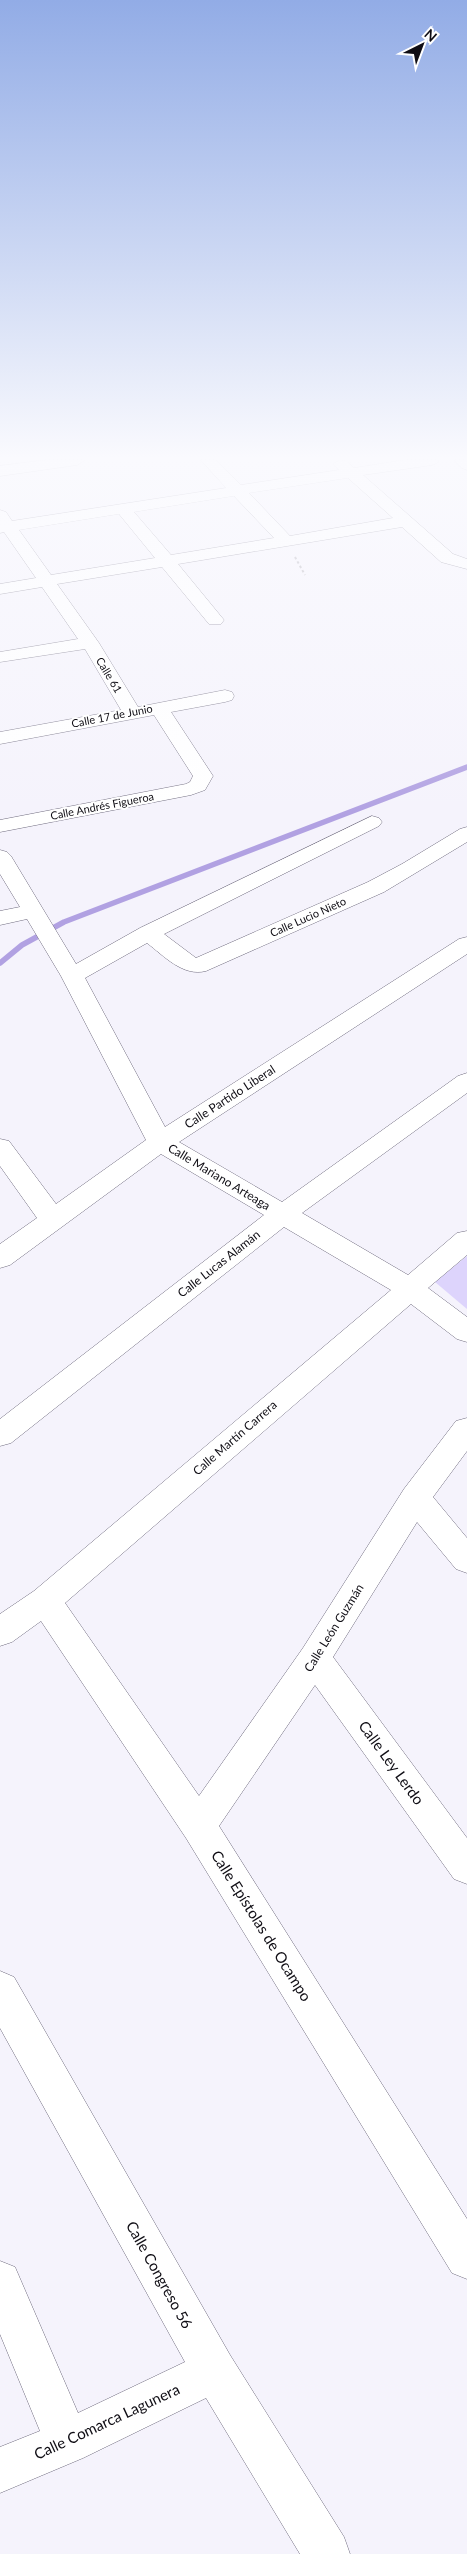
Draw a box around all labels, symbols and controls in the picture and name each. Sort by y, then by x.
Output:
north arrow [397,20,447,70]
text: N [421,25,441,45]
street label: Calle 61 [94,655,125,695]
street label: Calle 17 de Junio [70,701,154,730]
street label: Calle Andrés Figueroa [49,789,155,822]
street label: Calle Lucio Nieto [268,894,348,939]
street label: Calle Partido Liberal [181,1062,278,1132]
street label: Calle Mariano Arteaga [165,1140,273,1213]
street label: Calle Lucas Alamán [174,1227,263,1300]
street label: Calle Martín Carrera [190,1397,280,1478]
street label: Calle León Guzmán [300,1581,367,1675]
street label: Calle Ley Lerdo [355,1717,428,1808]
street label: Calle Epístolas de Ocampo [208,1847,316,2004]
street label: Calle Congreso 56 [123,2218,197,2332]
street label: Calle Comarca Lagunera [31,2379,182,2463]

